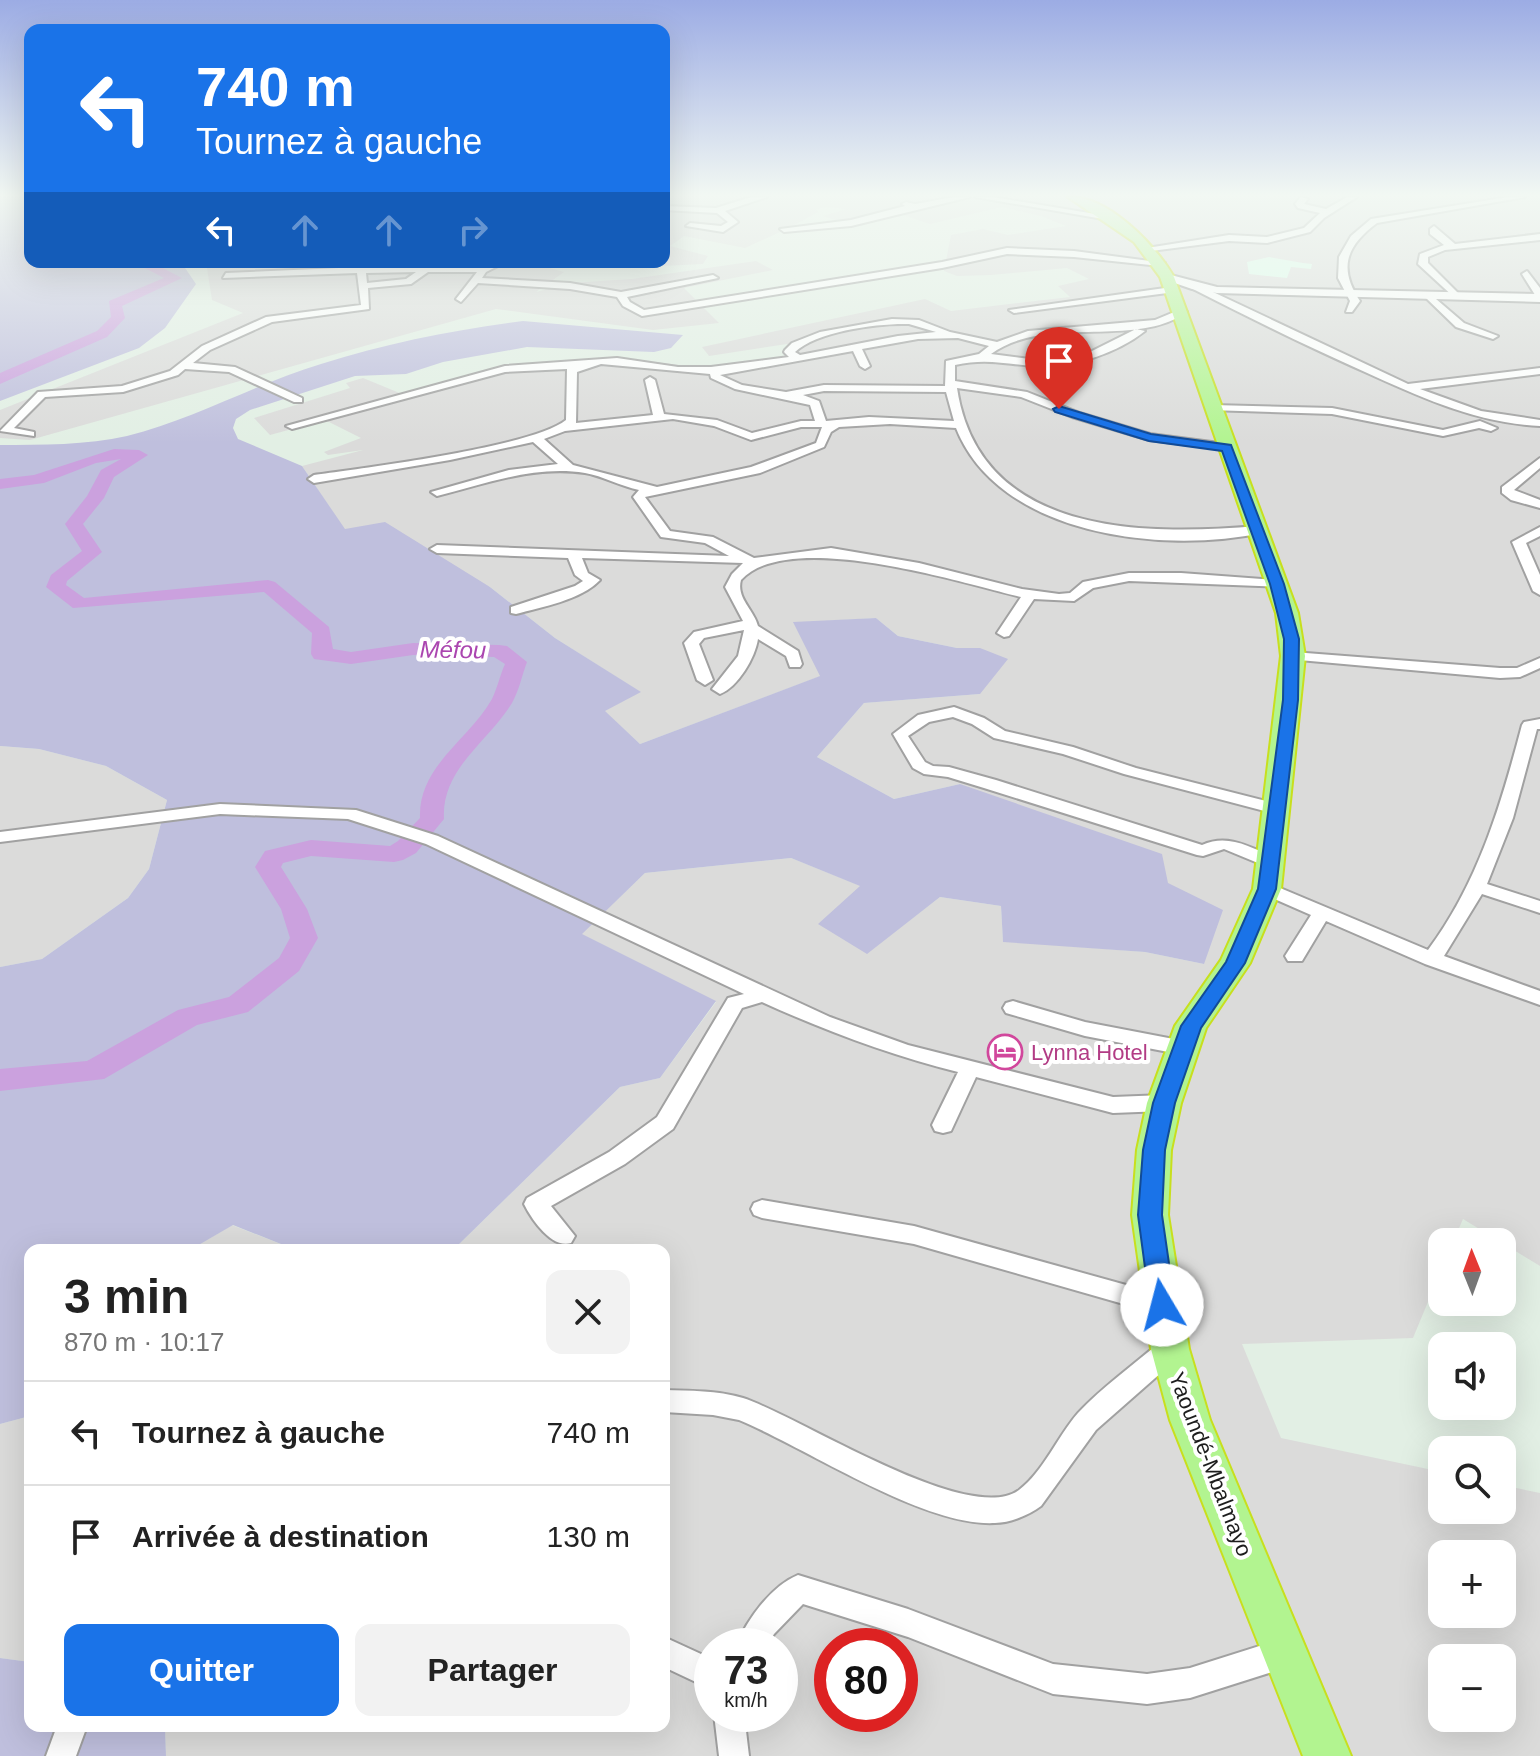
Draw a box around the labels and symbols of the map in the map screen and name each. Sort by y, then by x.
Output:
pin [1025,327,1093,409]
water label: Méfou [419,635,487,664]
hotel icon: Lynna Hotel [986,1033,1024,1071]
place label: Lynna Hotel [1031,1040,1148,1065]
north arrow [1428,1228,1516,1316]
position arrow [1120,1263,1204,1347]
street label: Yaoundé-Mbalmayo [1164,1369,1257,1560]
speed limit sign: 80 [814,1628,918,1732]

